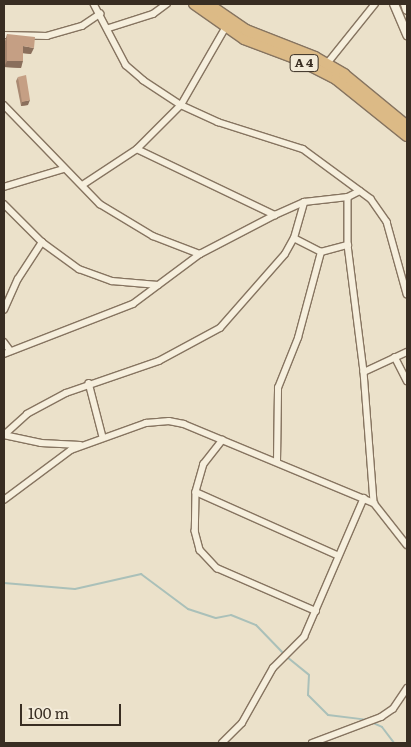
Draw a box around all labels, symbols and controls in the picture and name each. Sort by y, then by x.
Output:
road number: A 4 [289,54,319,72]
scale bar [22,694,124,726]
text: 100 m [28,701,69,724]

